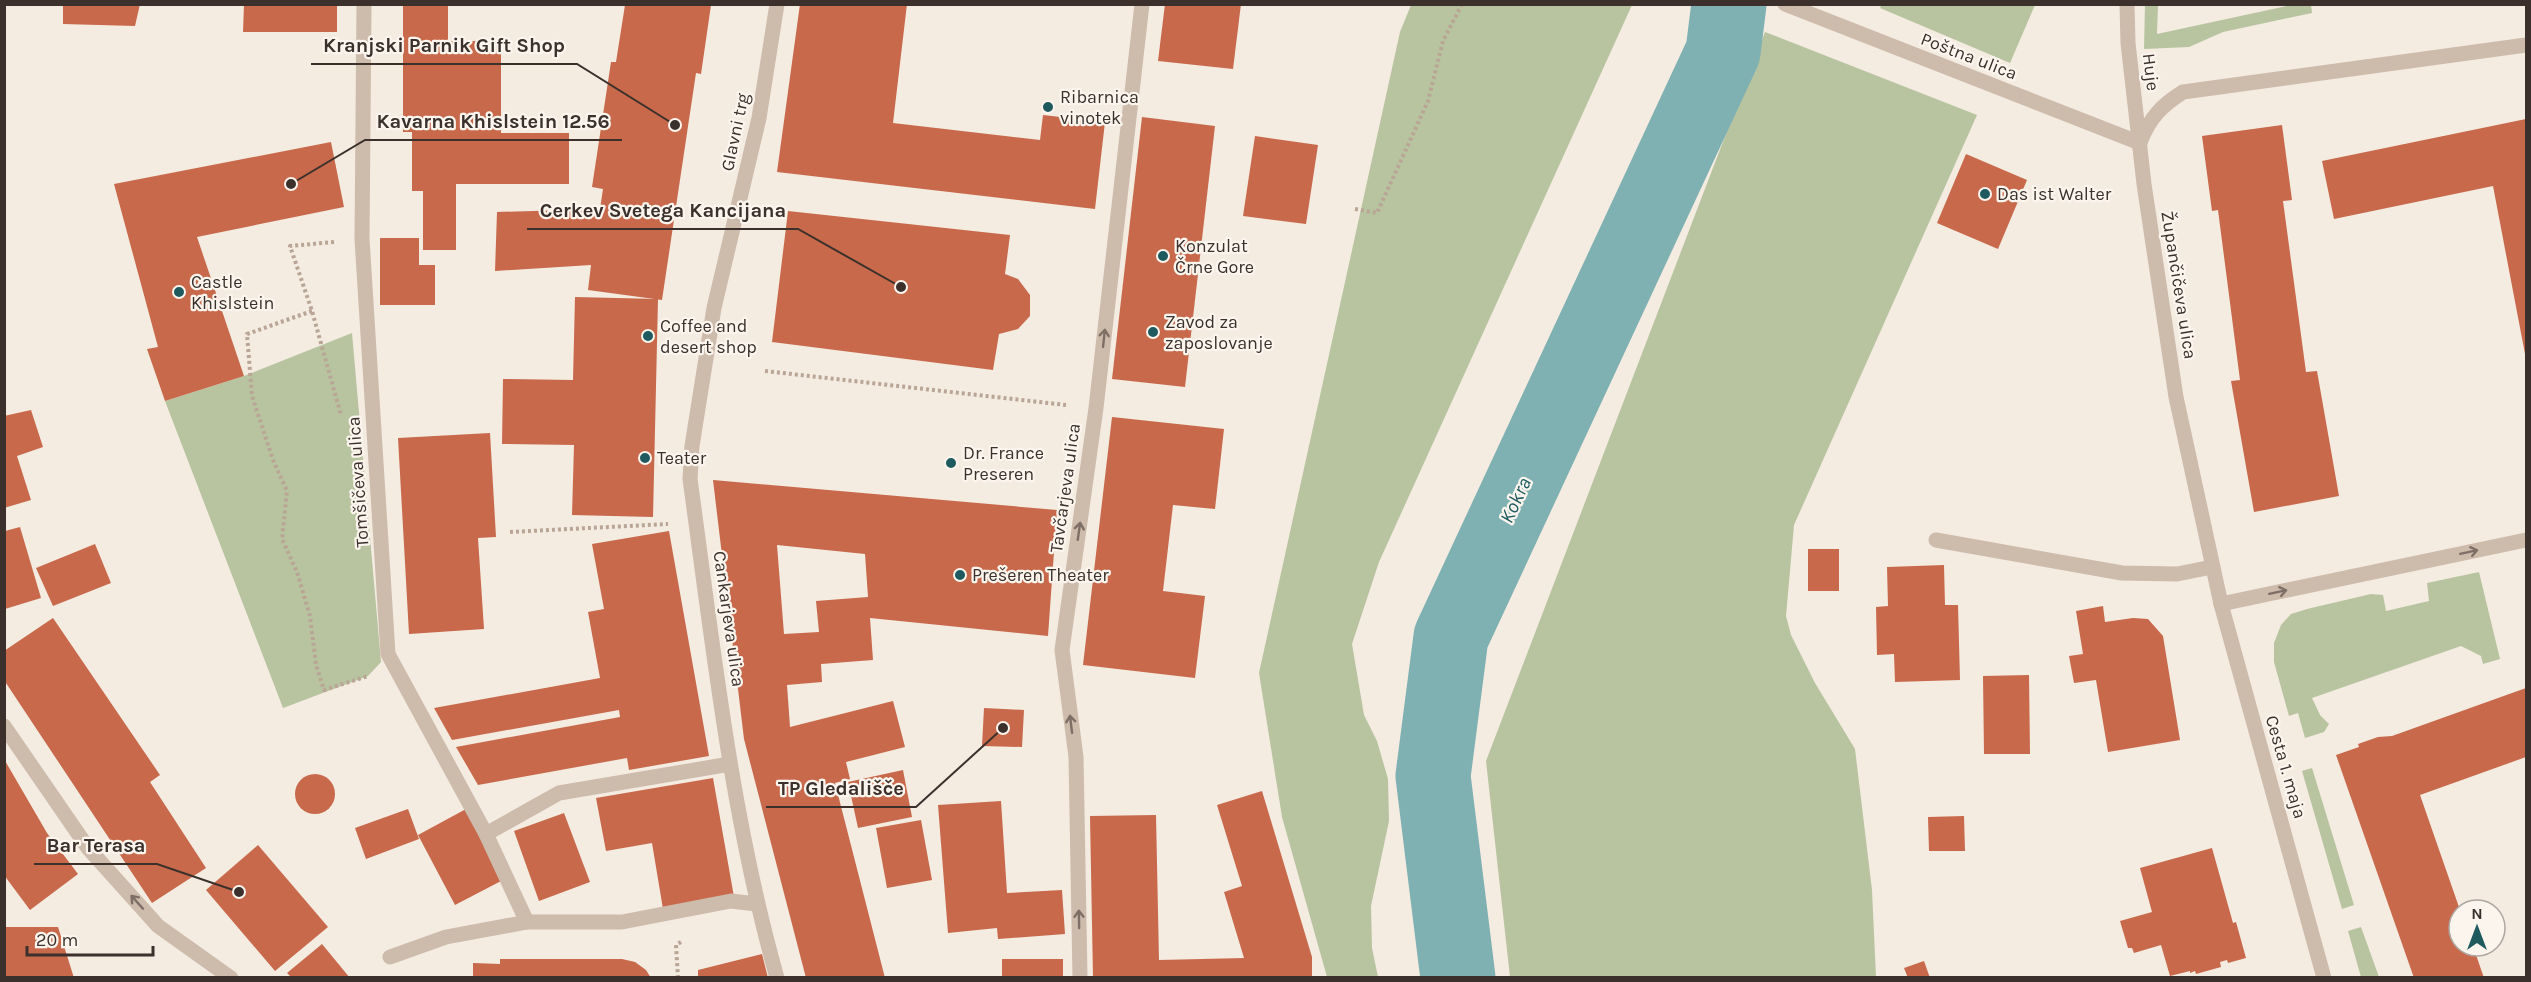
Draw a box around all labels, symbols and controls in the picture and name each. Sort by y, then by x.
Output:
callout: Kranjski Parnik Gift Shop [311,26,577,64]
street label: Poštna ulica [1918,28,2020,84]
text: Kranjski Parnik Gift Shop [323,34,565,57]
street label: Huje [2138,52,2164,92]
place label: Ribarnica vinotek [1060,86,1139,129]
street label: Glavni trg [716,91,754,173]
marker: Ribarnica vinotek [1041,100,1055,114]
callout: Kavarna Khislstein 12.56 [365,102,622,140]
text: Kavarna Khislstein 12.56 [376,110,610,133]
place label: Das ist Walter [1997,183,2112,205]
marker: Das ist Walter [1978,187,1992,201]
callout: Cerkev Svetega Kancijana [527,191,798,229]
text: Cerkev Svetega Kancijana [540,199,786,222]
street label: Župančičeva ulica [2156,209,2202,361]
place label: Konzulat Črne Gore [1175,235,1254,278]
marker: Konzulat Črne Gore [1156,249,1170,263]
place label: Castle Khislstein [191,271,274,314]
marker: Castle Khislstein [172,285,186,299]
place label: Zavod za zaposlovanje [1165,311,1273,354]
place label: Coffee and desert shop [660,315,757,358]
marker: Zavod za zaposlovanje [1146,325,1160,339]
one-way arrow [1099,328,1110,348]
marker: Coffee and desert shop [641,329,655,343]
street label: Tomšičeva ulica [342,416,374,548]
street label: Tavčarjeva ulica [1045,422,1085,554]
place label: Dr. France Preseren [963,442,1044,485]
place label: Teater [657,447,707,469]
marker: Teater [638,451,652,465]
marker: Dr. France Preseren [944,456,958,470]
water label: Kokra [1495,474,1536,527]
one-way arrow [1073,522,1084,541]
one-way arrow [2459,546,2478,557]
street label: Cankarjeva ulica [709,550,749,688]
place label: Prešeren Theater [972,564,1109,586]
marker: Prešeren Theater [953,568,967,582]
one-way arrow [2268,586,2288,597]
street label: Cesta 1. maja [2261,713,2311,821]
one-way arrow [1066,715,1077,735]
callout: TP Gledališče [766,769,916,807]
text: TP Gledališče [778,777,904,800]
callout: Bar Terasa [34,826,157,864]
text: Bar Terasa [47,834,145,857]
one-way arrow [130,895,144,910]
north arrow [2447,898,2507,958]
text: N [2471,904,2483,923]
one-way arrow [1073,910,1085,930]
scale bar [27,919,153,957]
text: 20 m [36,929,78,951]

